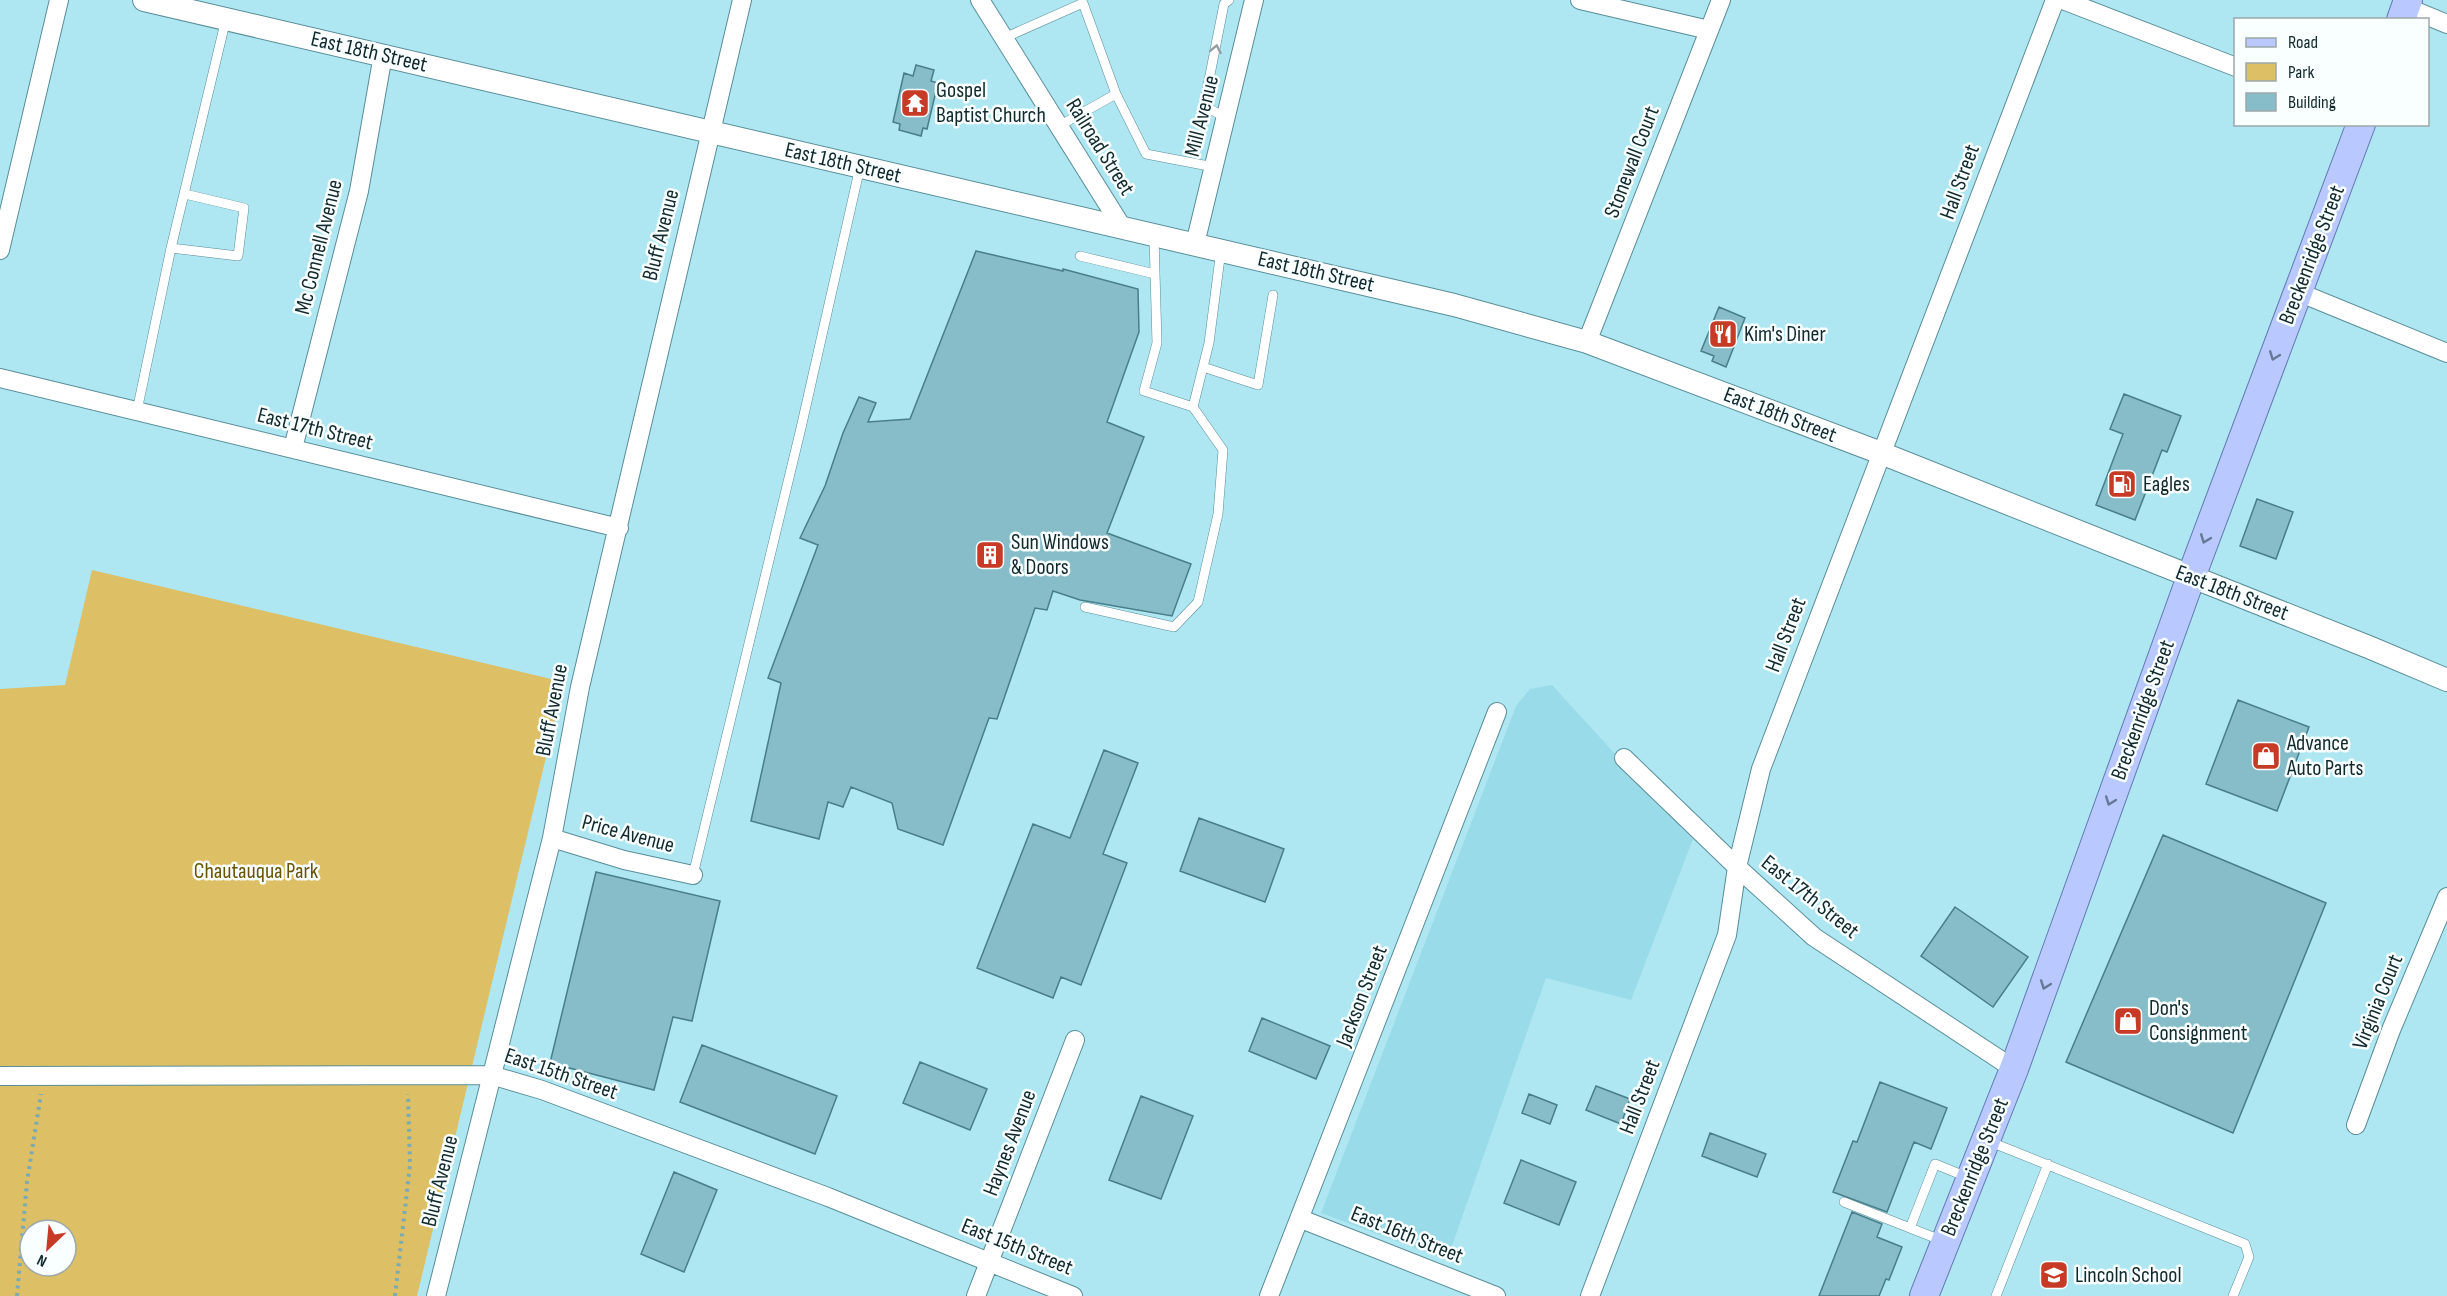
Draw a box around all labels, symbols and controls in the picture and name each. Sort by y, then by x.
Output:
legend [2234,18,2429,126]
street label: East 18th Street [308,25,430,79]
text: Road [2288,32,2318,53]
one-way arrow [1209,44,1222,54]
text: Park [2288,62,2314,83]
street label: Mill Avenue [1179,73,1225,159]
place label: Gospel Baptist Church [936,77,1046,129]
temple icon: Gospel Baptist Church [899,87,931,119]
text: Building [2288,92,2336,113]
street label: Railroad Street [1060,94,1141,201]
street label: Stonewall Court [1598,102,1666,222]
street label: East 18th Street [782,136,904,190]
street label: Hall Street [1934,141,1986,223]
street label: Mc Connell Avenue [289,177,349,317]
street label: Breckenridge Street [2273,181,2351,328]
street label: Bluff Avenue [637,187,685,283]
street label: East 18th Street [1255,245,1377,299]
restaurant icon: Kim's Diner [1707,318,1739,350]
place label: Kim's Diner [1744,321,1826,348]
one-way arrow [2269,350,2281,361]
street label: East 18th Street [1720,381,1841,449]
street label: East 17th Street [254,402,376,456]
fuel station icon: Eagles [2106,468,2138,500]
place label: Eagles [2143,471,2190,498]
place label: Sun Windows & Doors [1011,529,1109,581]
one-way arrow [2200,532,2212,543]
building icon: Sun Windows & Doors [974,539,1006,571]
street label: East 18th Street [2172,559,2293,627]
street label: Hall Street [1759,594,1813,676]
street label: Breckenridge Street [2105,636,2181,784]
street label: Bluff Avenue [530,662,574,758]
place label: Advance Auto Parts [2286,730,2363,782]
shop icon: Advance Auto Parts [2250,740,2282,772]
one-way arrow [2105,795,2118,806]
street label: Price Avenue [579,809,677,859]
street label: East 17th Street [1756,849,1865,945]
park label: Chautauqua Park [194,858,319,885]
street label: Jackson Street [1330,941,1394,1051]
street label: Virginia Court [2347,950,2409,1053]
one-way arrow [2039,979,2052,989]
place label: Don's Consignment [2149,995,2248,1047]
shop icon: Don's Consignment [2112,1005,2144,1037]
street label: East 15th Street [501,1042,621,1106]
street label: Hall Street [1613,1056,1667,1138]
street label: Haynes Avenue [977,1086,1043,1200]
street label: Breckenridge Street [1935,1094,2015,1240]
street label: Bluff Avenue [416,1133,464,1229]
street label: East 16th Street [1347,1200,1467,1270]
street label: East 15th Street [957,1212,1077,1282]
north arrow [18,1218,78,1278]
text: N [34,1250,50,1271]
school or university icon: Lincoln School [2038,1259,2070,1291]
place label: Lincoln School [2075,1262,2181,1289]

